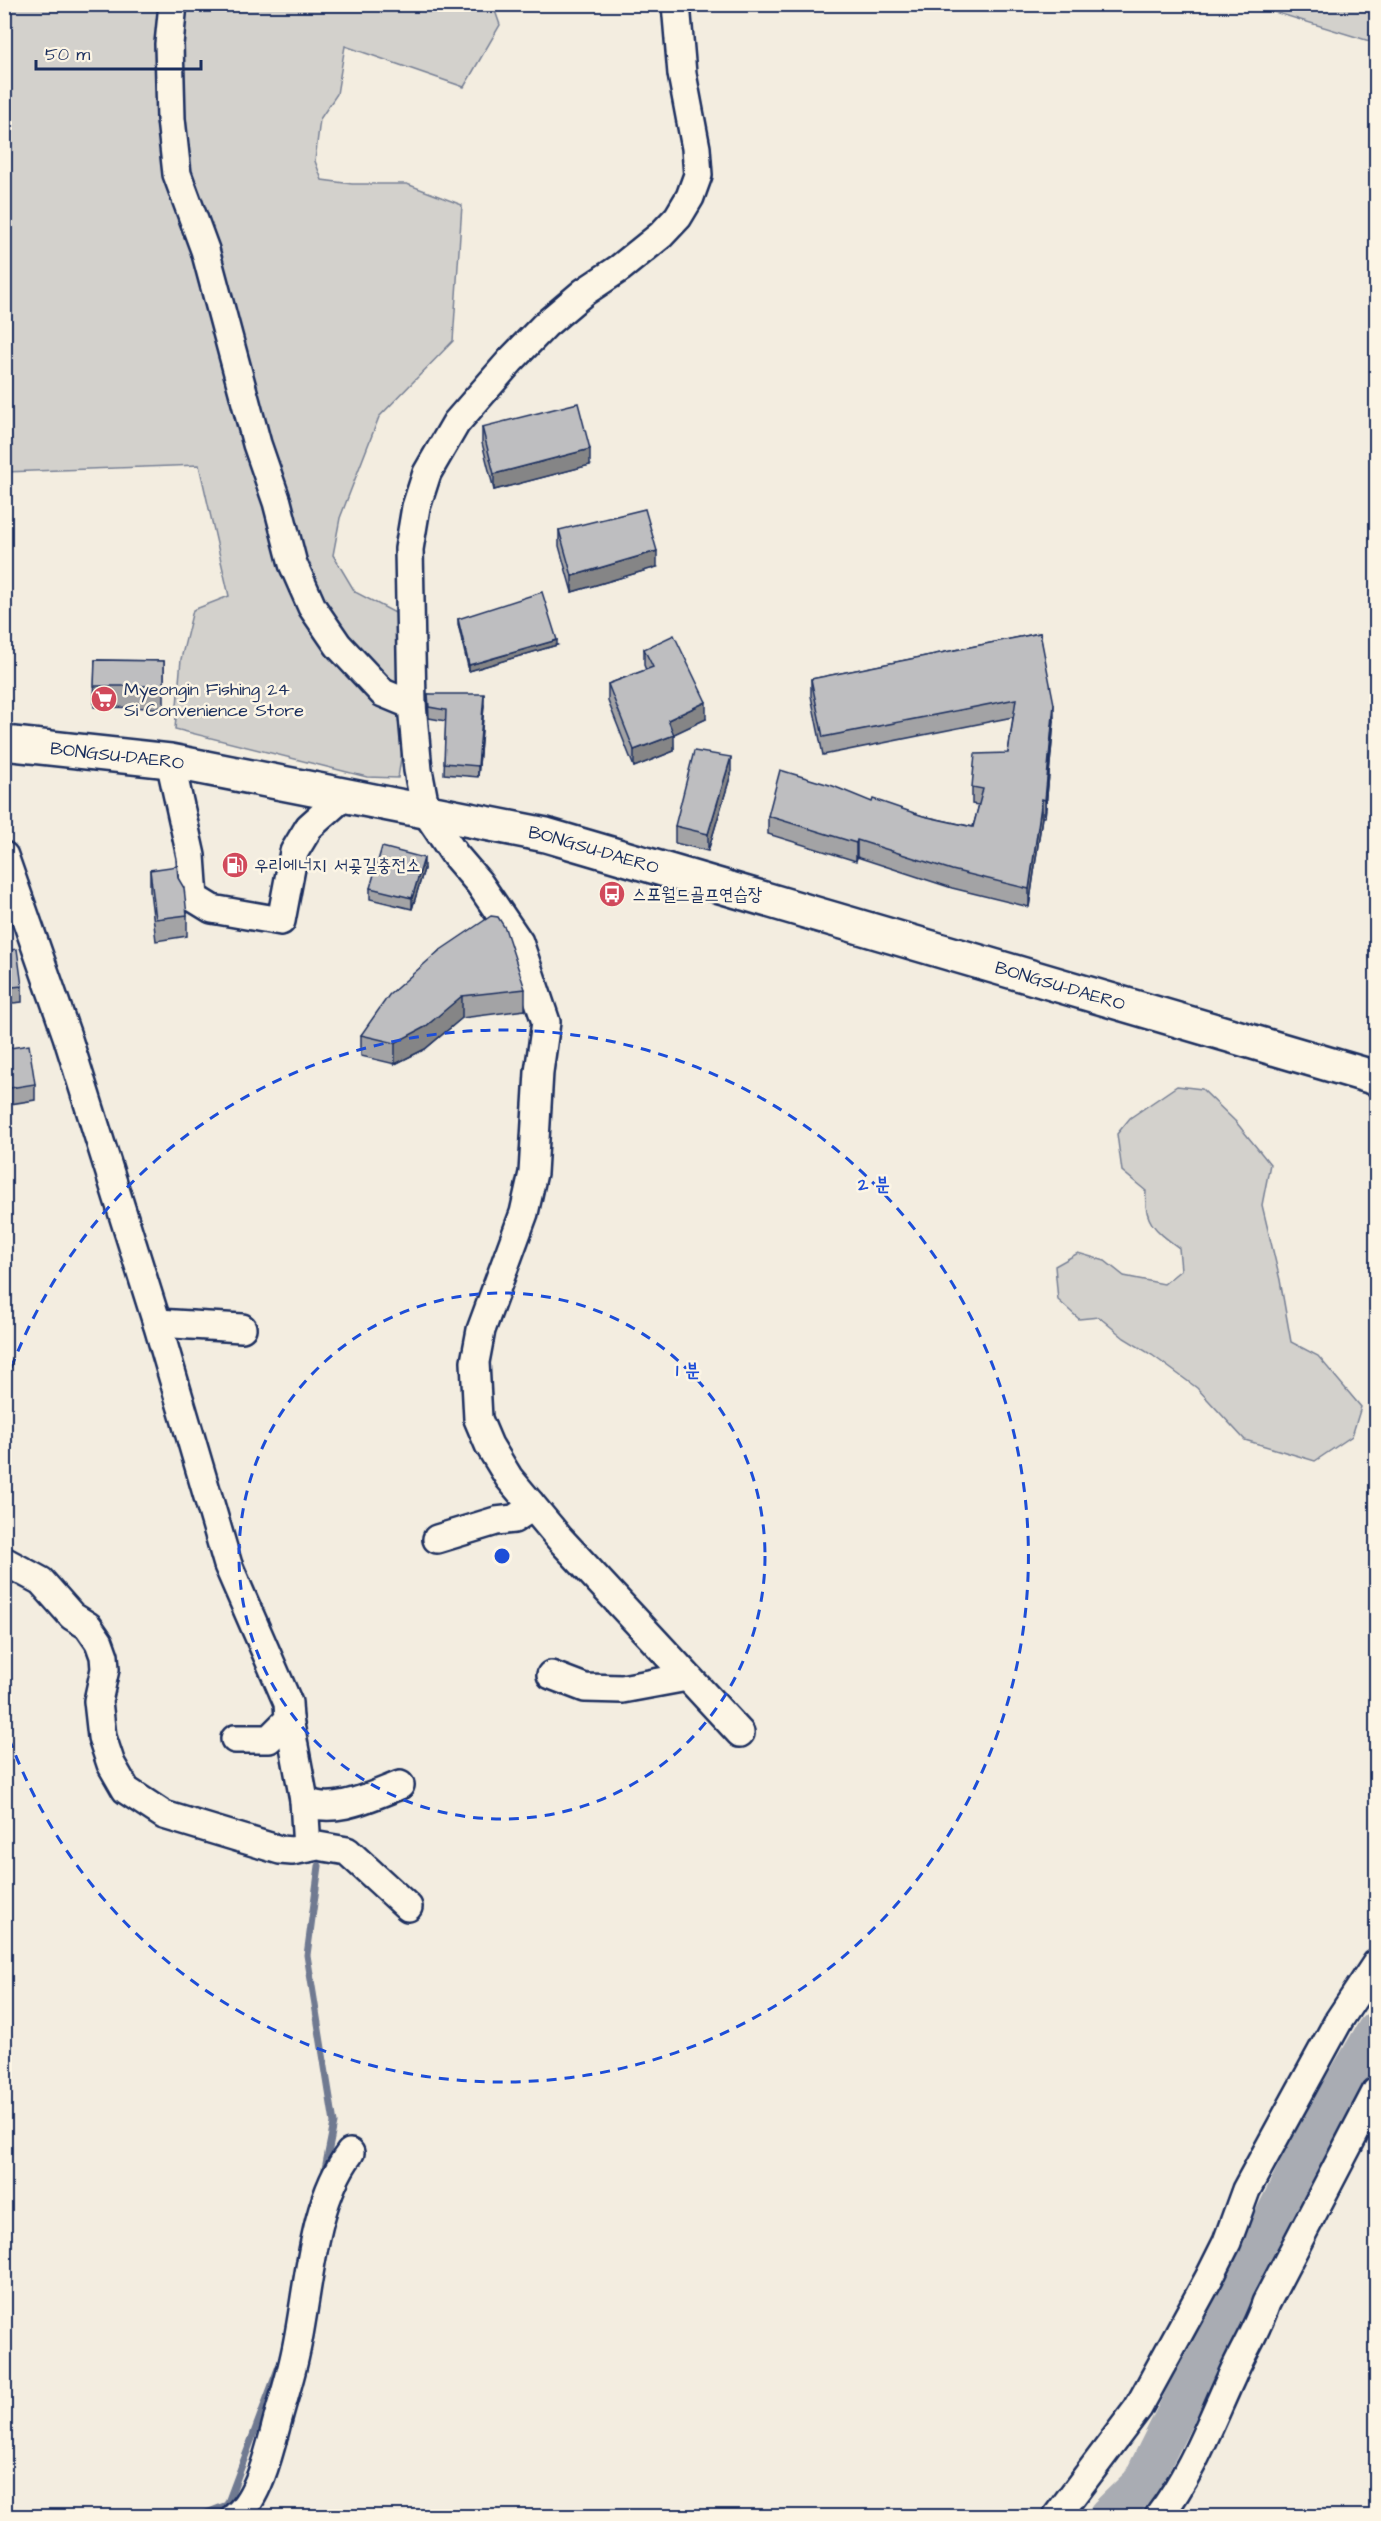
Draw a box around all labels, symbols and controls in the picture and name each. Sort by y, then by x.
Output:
scale bar [36,33,201,71]
text: 50 m [45,42,90,67]
place label: Myeongin Fishing 24 Si Convenience Store [124,677,304,723]
supermarket icon: Myeongin Fishing 24 Si Convenience Store [89,684,119,714]
street label: BONGSU-DAERO [49,736,186,777]
street label: BONGSU-DAERO [526,820,662,880]
fuel station icon: 우리에너지 서곶길충전소 [220,850,250,880]
place label: 우리에너지 서곶길충전소 [254,853,421,878]
bus stop icon: 스포월드골프연습장 [597,879,627,909]
place label: 스포월드골프연습장 [632,882,762,907]
street label: BONGSU-DAERO [992,955,1128,1017]
text: 2 분 [857,1172,890,1197]
text: 1 분 [676,1358,700,1383]
centre of rings [492,1546,512,1566]

